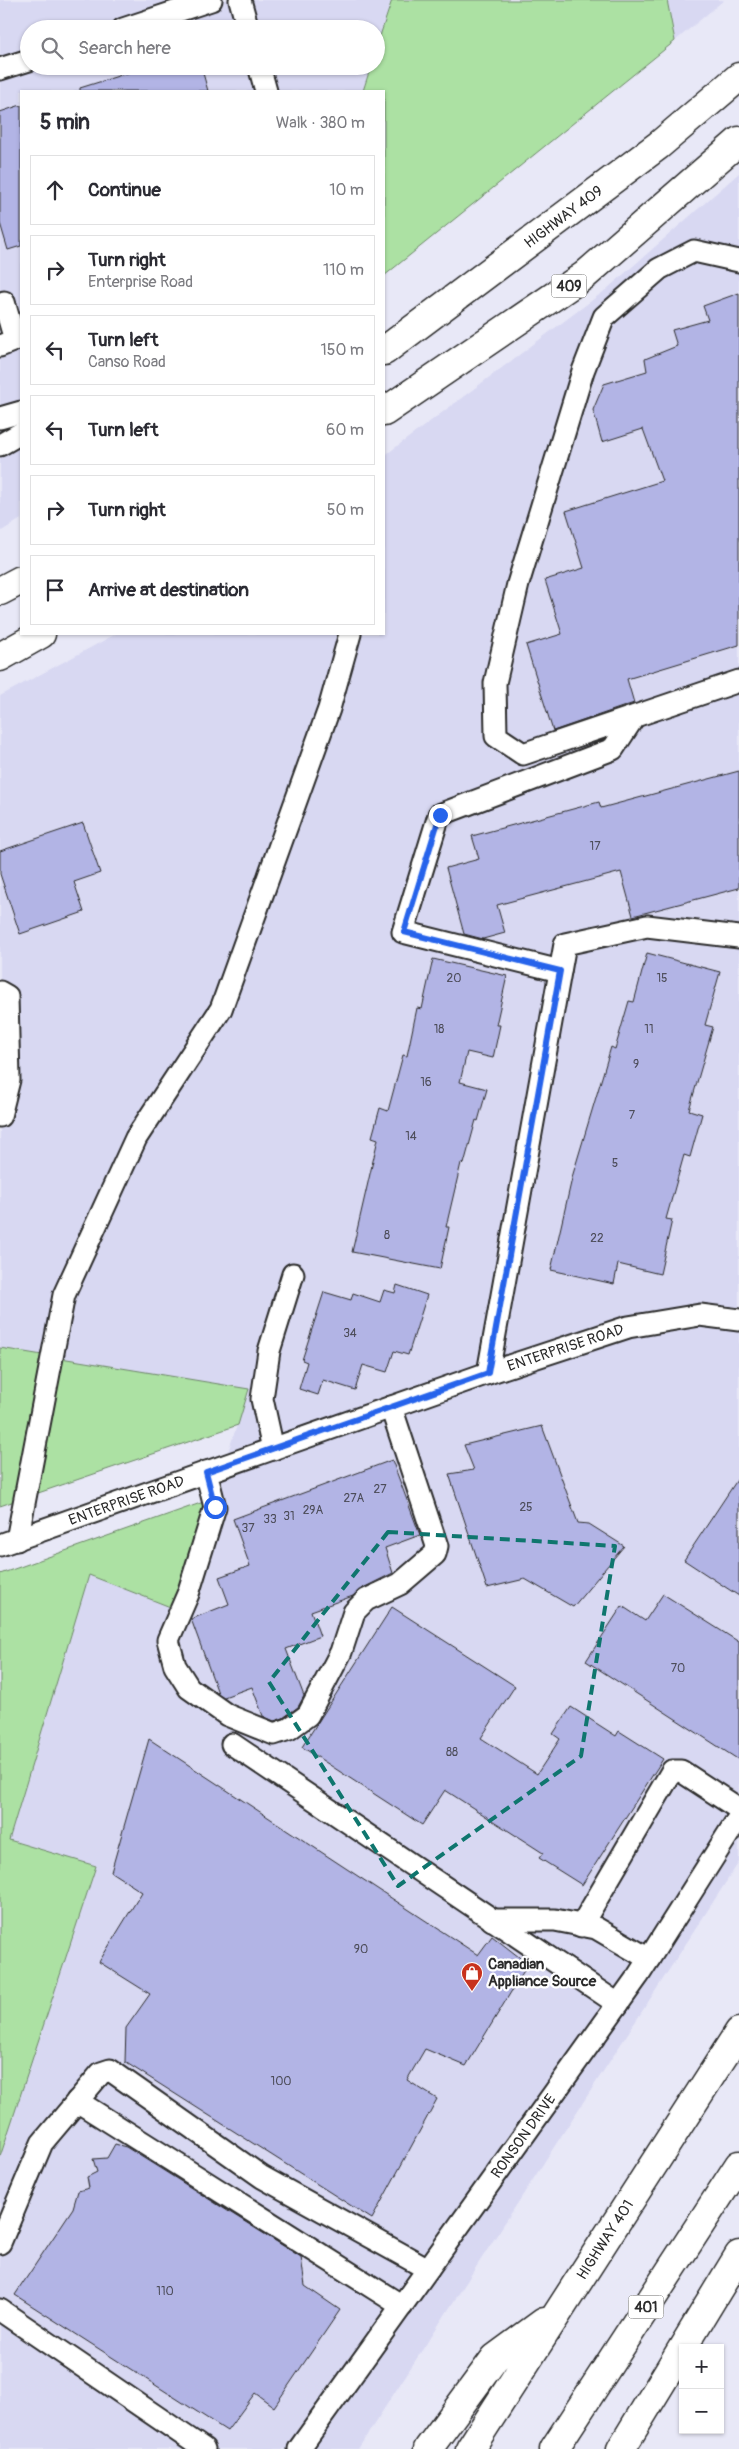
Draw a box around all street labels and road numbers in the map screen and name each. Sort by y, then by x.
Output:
street label: HIGHWAY 409 [521,182,607,253]
road number: 409 [552,274,586,298]
street label: ENTERPRISE ROAD [505,1320,626,1376]
street label: ENTERPRISE ROAD [66,1472,187,1530]
street label: RONSON DRIVE [487,2090,560,2182]
street label: HIGHWAY 401 [573,2196,638,2284]
road number: 401 [628,2296,664,2318]

